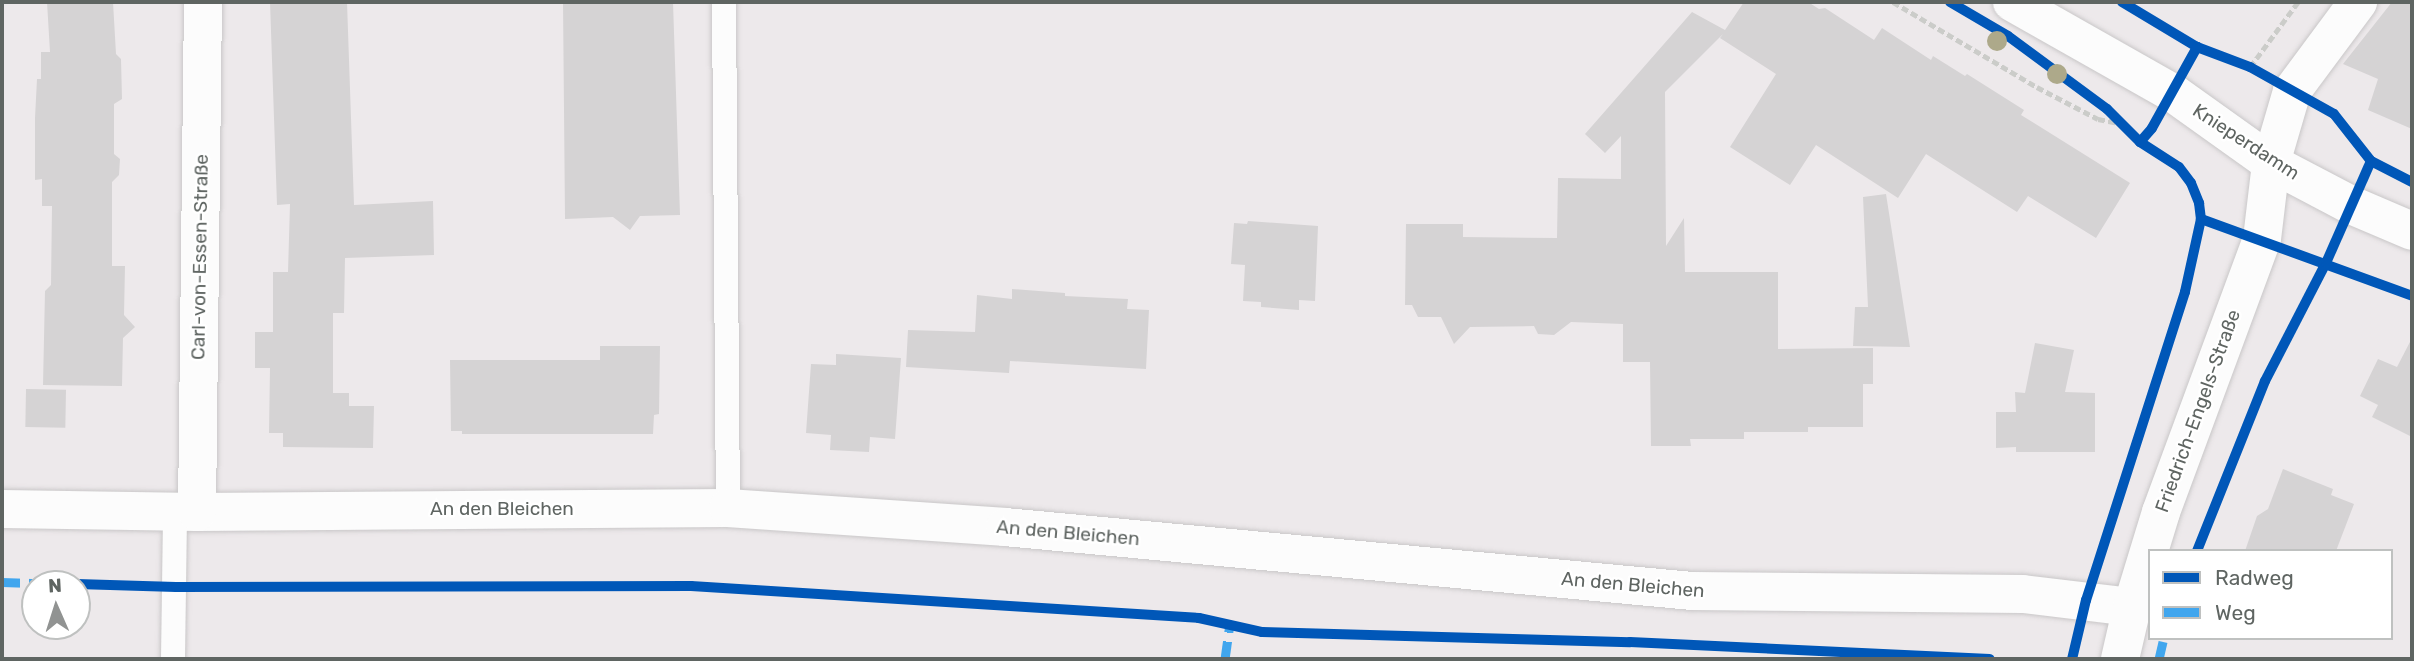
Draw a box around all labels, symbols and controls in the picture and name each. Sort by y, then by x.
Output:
street label: Knieperdamm [2188,99,2304,185]
street label: Carl-von-Essen-Straße [187,154,213,360]
street label: Friedrich-Engels-Straße [2151,306,2245,516]
street label: An den Bleichen [430,498,574,520]
street label: An den Bleichen [995,515,1141,551]
legend [2148,549,2393,640]
text: Radweg [2215,565,2294,590]
street label: An den Bleichen [1560,567,1706,603]
north arrow [21,570,91,640]
text: N [48,574,62,597]
text: Weg [2215,600,2256,625]

